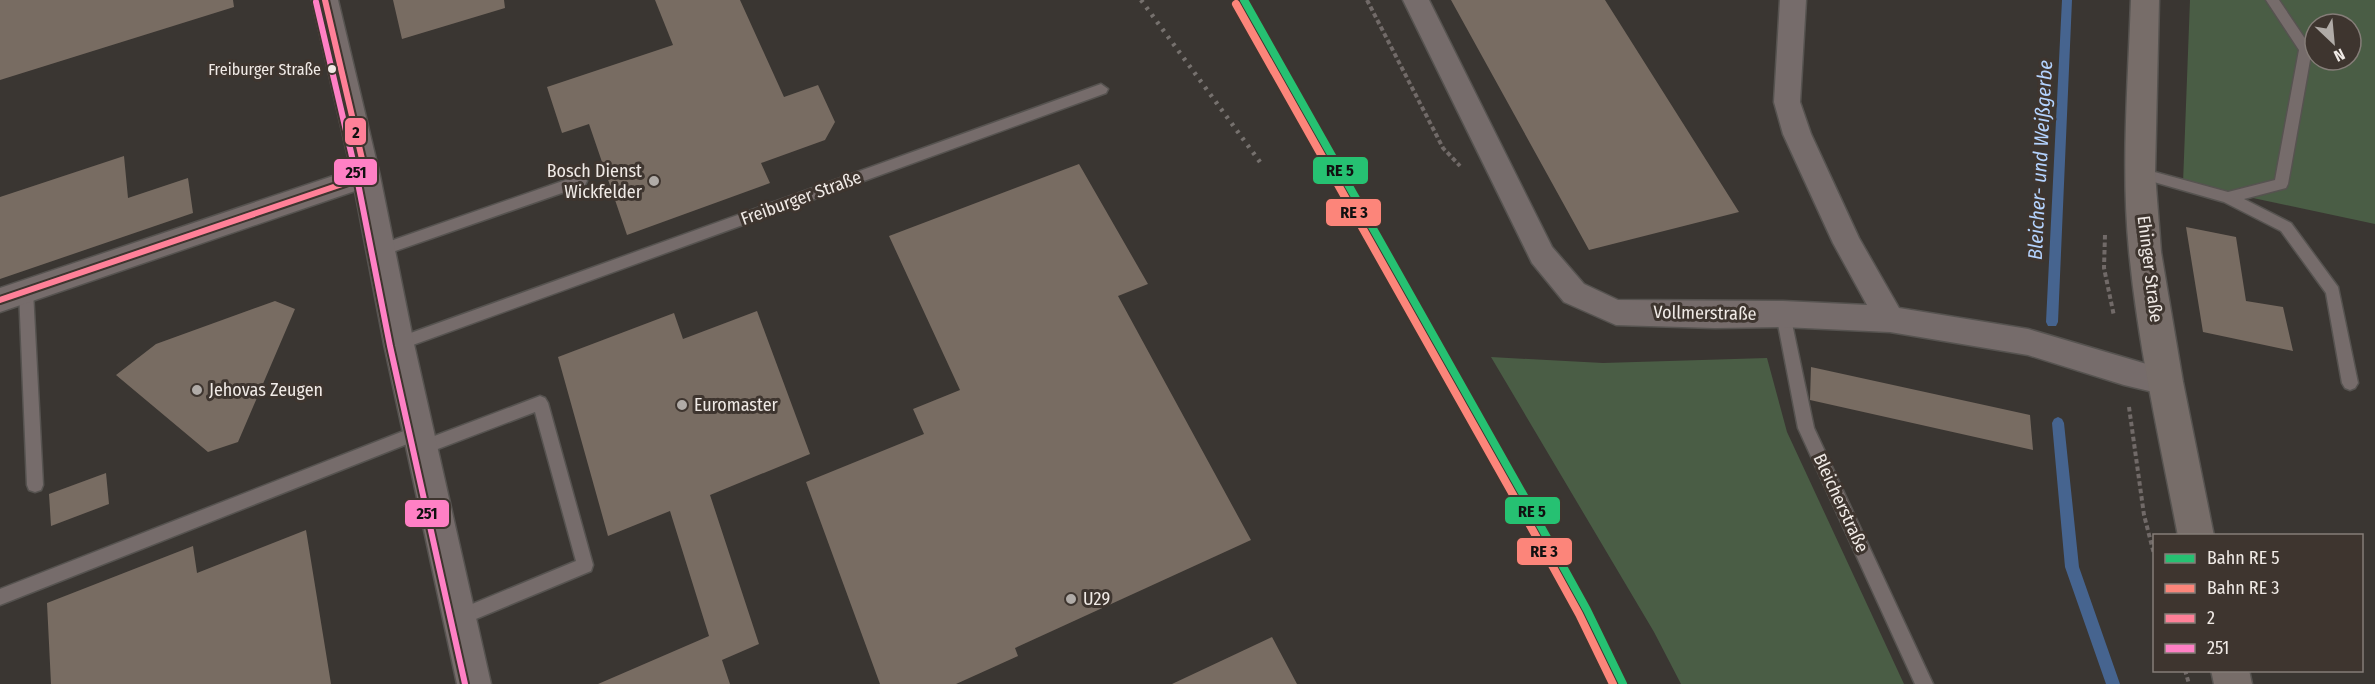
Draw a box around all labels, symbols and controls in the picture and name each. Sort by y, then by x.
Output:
north arrow [2303,12,2363,72]
text: N [2331,44,2348,66]
water label: Bleicher- und Weißgerbe [2023,59,2057,260]
place label: Freiburger Straße [208,60,321,79]
marker: Freiburger Straße [326,63,338,75]
line badge: 2 [344,117,367,146]
text: 2 [351,123,360,142]
line badge: RE 5 [1312,156,1369,185]
line badge: 251 [333,158,378,186]
place label: Bosch Dienst Wickfelder [547,160,643,203]
text: RE 5 [1326,161,1354,180]
text: 251 [344,163,367,182]
street label: Freiburger Straße [738,166,865,230]
marker: Bosch Dienst Wickfelder [647,174,661,188]
line badge: RE 3 [1325,198,1382,227]
text: RE 3 [1340,203,1368,222]
street label: Ehinger Straße [2133,214,2167,324]
street label: Vollmerstraße [1653,301,1757,325]
place label: Jehovas Zeugen [209,379,323,401]
marker: Jehovas Zeugen [190,383,204,397]
place label: Euromaster [694,394,779,416]
marker: Euromaster [675,398,689,412]
street label: Bleicherstraße [1808,450,1874,556]
line badge: RE 5 [1504,496,1561,525]
line badge: 251 [404,499,450,528]
text: RE 5 [1518,502,1546,521]
text: 251 [415,504,438,523]
legend [2153,534,2363,672]
line badge: RE 3 [1516,537,1573,566]
text: RE 3 [1530,542,1558,561]
text: Bahn RE 5 [2207,547,2280,569]
text: Bahn RE 3 [2207,577,2279,599]
place label: U29 [1083,588,1110,610]
marker: U29 [1064,592,1078,606]
text: 2 [2207,607,2215,629]
text: 251 [2207,637,2229,659]

